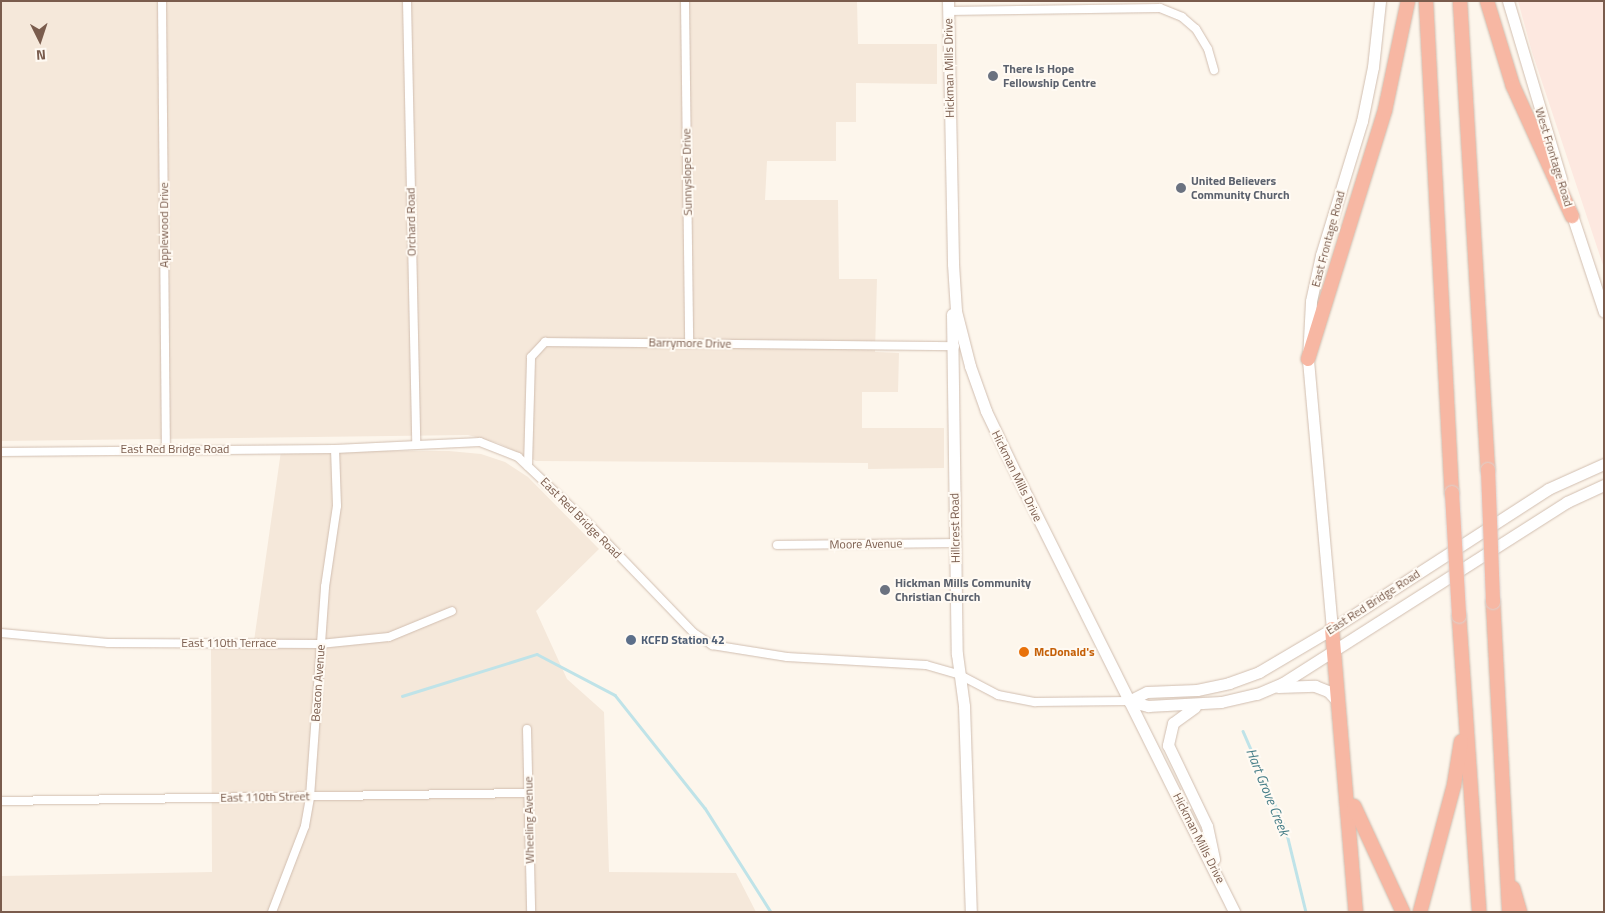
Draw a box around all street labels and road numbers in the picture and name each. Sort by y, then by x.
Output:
street label: Hickman Mills Drive [941,18,957,118]
street label: West Frontage Road [1532,106,1576,208]
street label: Sunnyslope Drive [679,128,695,216]
street label: Applewood Drive [157,182,171,268]
street label: Orchard Road [403,188,419,256]
street label: East Frontage Road [1308,189,1348,289]
street label: Barrymore Drive [648,335,732,351]
street label: Hickman Mills Drive [989,428,1045,524]
street label: East Red Bridge Road [121,442,229,456]
street label: East Red Bridge Road [537,474,625,562]
street label: Hillcrest Road [947,493,963,563]
street label: Moore Avenue [829,536,903,552]
street label: East Red Bridge Road [1323,566,1423,638]
street label: East 110th Terrace [181,636,277,650]
street label: Beacon Avenue [308,644,328,722]
street label: Wheeling Avenue [521,776,537,864]
street label: East 110th Street [220,789,310,805]
street label: Hickman Mills Drive [1170,790,1228,886]

